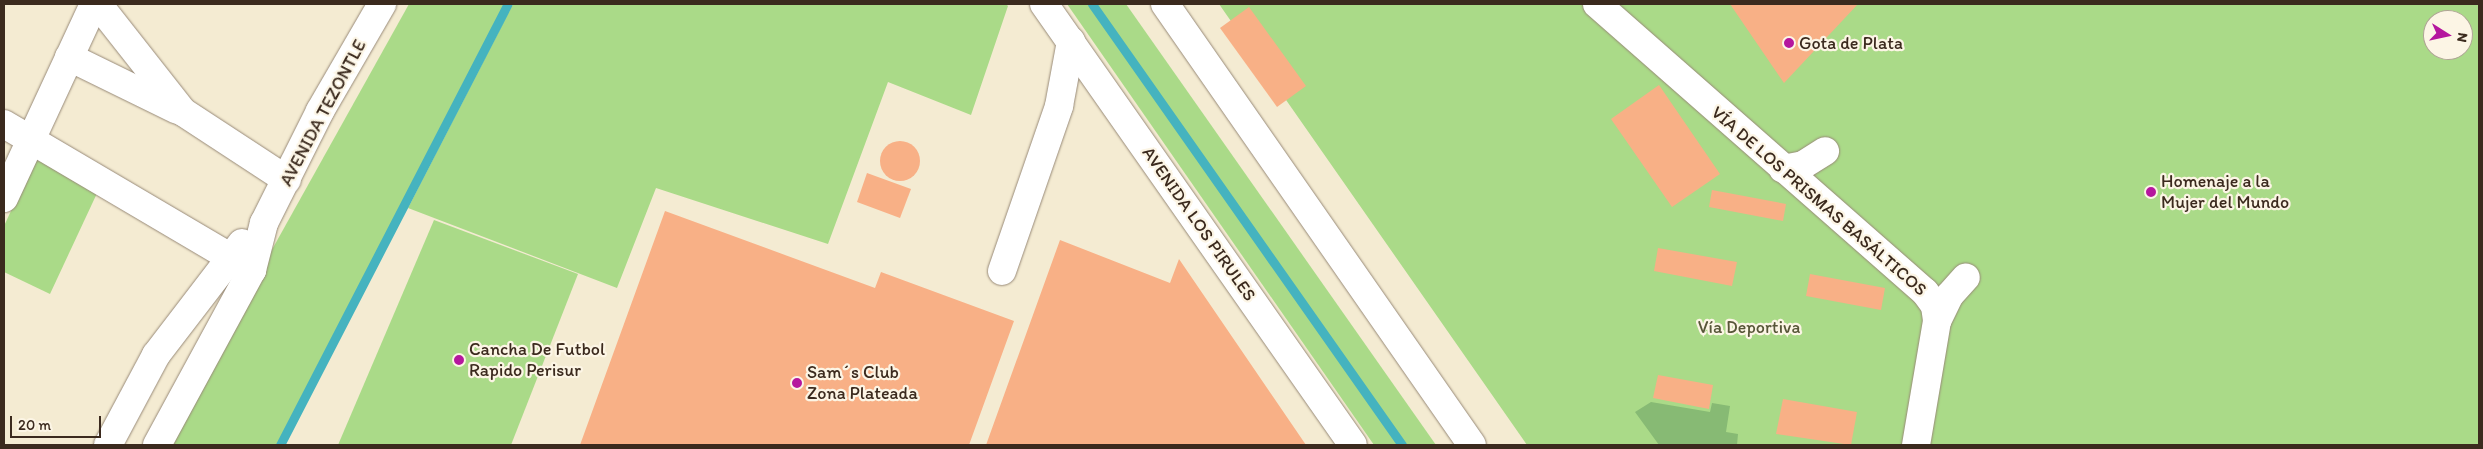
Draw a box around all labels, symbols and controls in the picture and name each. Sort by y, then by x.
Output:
north arrow [2423,10,2473,60]
text: N [2453,31,2471,44]
place label: Gota de Plata [1799,32,1903,54]
street label: AVENIDA TEZONTLE [275,36,371,190]
marker: Gota de Plata [1783,37,1795,49]
street label: VÍA DE LOS PRISMAS BASÁLTICOS [1708,102,1930,300]
street label: AVENIDA LOS PIRULES [1138,143,1260,305]
place label: Homenaje a la Mujer del Mundo [2161,171,2290,213]
marker: Homenaje a la Mujer del Mundo [2145,186,2157,198]
park label: Vía Deportiva [1697,316,1801,338]
place label: Cancha De Futbol Rapido Perisur [469,339,605,382]
marker: Cancha De Futbol Rapido Perisur [453,354,465,366]
place label: Sam´s Club Zona Plateada [807,362,918,404]
marker: Sam´s Club Zona Plateada [791,377,803,389]
scale bar [12,406,104,438]
text: 20 m [18,416,51,434]

